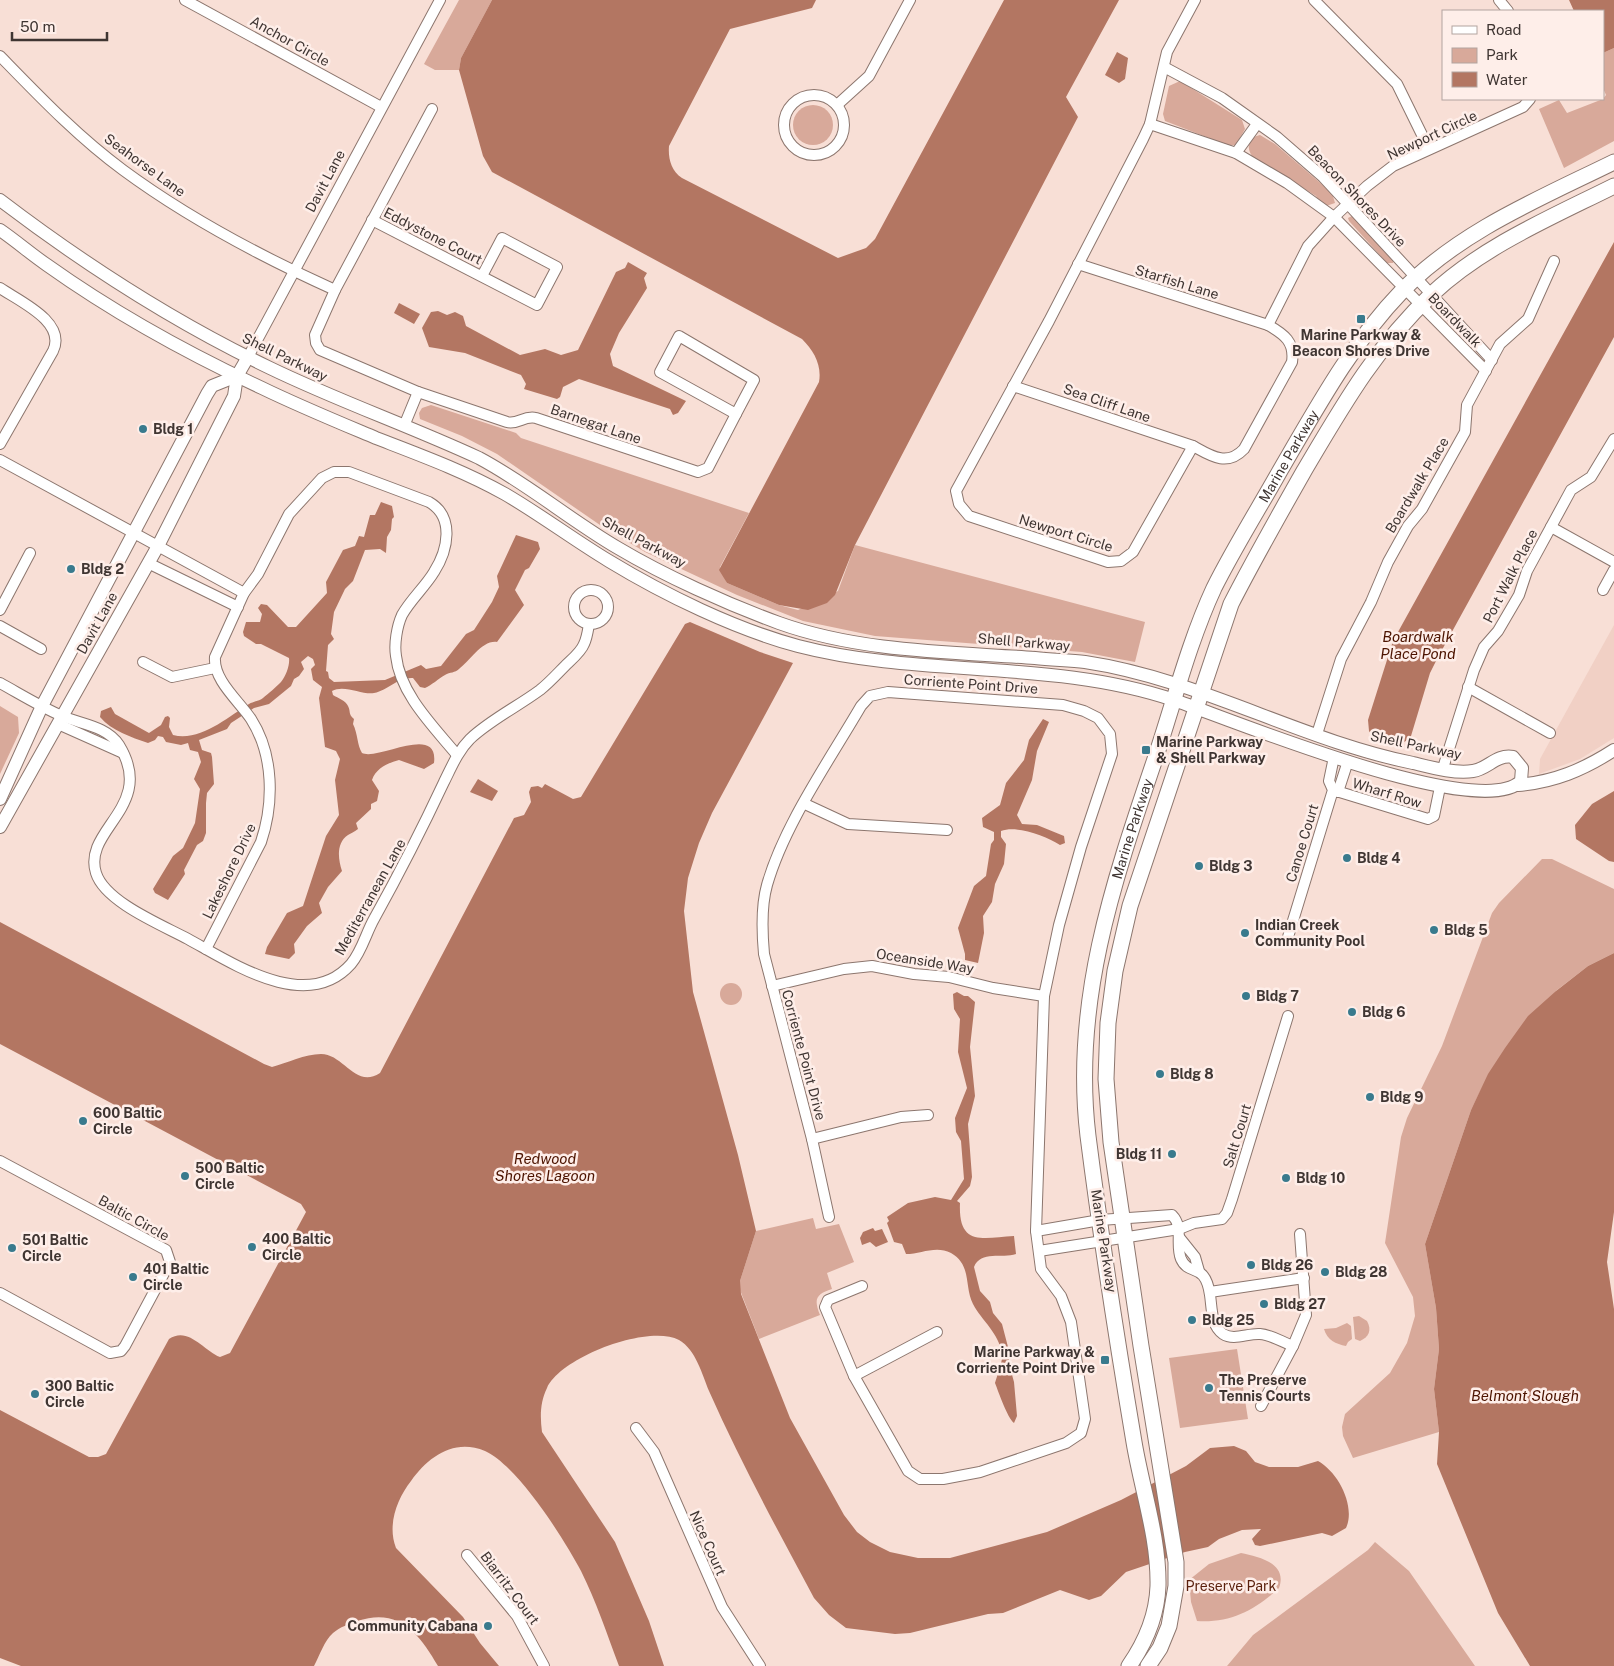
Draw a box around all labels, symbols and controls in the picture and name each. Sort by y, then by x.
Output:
scale bar [12,10,108,42]
legend [1442,10,1604,100]
street label: Anchor Circle [248,13,333,69]
text: 50 m [20,18,55,35]
text: Road [1486,21,1522,38]
text: Park [1486,46,1518,63]
text: Water [1486,71,1528,88]
street label: Newport Circle [1384,107,1480,163]
street label: Seahorse Lane [101,130,189,200]
street label: Beacon Shores Drive [1305,142,1410,250]
street label: Davit Lane [302,147,348,215]
street label: Eddystone Court [381,204,485,268]
street label: Starfish Lane [1133,262,1221,302]
street label: Boardwalk [1425,290,1485,351]
marker: Marine Parkway & Beacon Shores Drive [1355,313,1367,325]
place label: Marine Parkway & Beacon Shores Drive [1292,327,1430,359]
street label: Shell Parkway [240,329,331,385]
street label: Sea Cliff Lane [1061,381,1153,425]
street label: Barnegat Lane [548,401,644,447]
street label: Marine Parkway [1256,406,1322,505]
place label: Bldg 1 [153,421,193,437]
marker: Bldg 1 [137,423,149,435]
street label: Boardwalk Place [1382,434,1452,536]
street label: Newport Circle [1017,511,1115,555]
street label: Shell Parkway [599,513,689,571]
street label: Port Walk Place [1480,527,1540,625]
place label: Bldg 2 [81,561,124,577]
marker: Bldg 2 [65,563,77,575]
street label: Davit Lane [73,589,121,657]
water label: Boardwalk Place Pond [1380,628,1456,662]
street label: Shell Parkway [977,630,1071,654]
street label: Corriente Point Drive [903,671,1039,697]
street label: Shell Parkway [1369,728,1464,763]
place label: Marine Parkway & Shell Parkway [1156,734,1266,766]
marker: Marine Parkway & Shell Parkway [1140,744,1152,756]
street label: Wharf Row [1350,775,1424,811]
street label: Marine Parkway [1109,776,1156,881]
street label: Canoe Court [1283,802,1321,884]
street label: Lakeshore Drive [199,821,259,921]
street label: Mediterranean Lane [331,836,409,958]
place label: Bldg 4 [1357,850,1400,866]
marker: Bldg 4 [1341,852,1353,864]
place label: Bldg 3 [1209,858,1253,874]
marker: Bldg 3 [1193,860,1205,872]
place label: Indian Creek Community Pool [1255,917,1365,949]
place label: Bldg 5 [1444,922,1488,938]
marker: Bldg 5 [1428,924,1440,936]
marker: Indian Creek Community Pool [1239,927,1251,939]
street label: Oceanside Way [875,945,976,977]
street label: Corriente Point Drive [779,988,829,1122]
place label: Bldg 7 [1256,988,1299,1004]
marker: Bldg 7 [1240,990,1252,1002]
place label: Bldg 6 [1362,1004,1405,1020]
marker: Bldg 6 [1346,1006,1358,1018]
place label: Bldg 8 [1170,1066,1214,1082]
marker: Bldg 8 [1154,1068,1166,1080]
place label: Bldg 9 [1380,1089,1423,1105]
marker: Bldg 9 [1364,1091,1376,1103]
street label: Salt Court [1220,1102,1254,1170]
place label: 600 Baltic Circle [93,1105,163,1137]
marker: 600 Baltic Circle [77,1115,89,1127]
place label: Bldg 11 [1116,1146,1162,1162]
marker: Bldg 11 [1166,1148,1178,1160]
water label: Redwood Shores Lagoon [495,1150,595,1184]
place label: 500 Baltic Circle [195,1160,265,1192]
marker: 500 Baltic Circle [179,1170,191,1182]
place label: Bldg 10 [1296,1170,1345,1186]
marker: Bldg 10 [1280,1172,1292,1184]
street label: Marine Parkway [1088,1188,1120,1294]
street label: Baltic Circle [96,1192,172,1244]
place label: 400 Baltic Circle [262,1231,332,1263]
place label: 501 Baltic Circle [22,1232,89,1264]
marker: 400 Baltic Circle [246,1241,258,1253]
marker: 501 Baltic Circle [6,1242,18,1254]
place label: Bldg 26 [1261,1257,1313,1273]
marker: Bldg 26 [1245,1259,1257,1271]
place label: 401 Baltic Circle [143,1261,210,1293]
place label: Bldg 28 [1335,1264,1387,1280]
marker: Bldg 28 [1319,1266,1331,1278]
marker: 401 Baltic Circle [127,1271,139,1283]
place label: Bldg 27 [1274,1296,1326,1312]
marker: Bldg 27 [1258,1298,1270,1310]
place label: Bldg 25 [1202,1312,1255,1328]
marker: Bldg 25 [1186,1314,1198,1326]
place label: Marine Parkway & Corriente Point Drive [956,1344,1095,1376]
marker: Marine Parkway & Corriente Point Drive [1099,1354,1111,1366]
place label: The Preserve Tennis Courts [1219,1372,1311,1404]
place label: 300 Baltic Circle [45,1378,115,1410]
marker: The Preserve Tennis Courts [1203,1382,1215,1394]
water label: Belmont Slough [1471,1387,1579,1404]
marker: 300 Baltic Circle [29,1388,41,1400]
street label: Nice Court [687,1508,729,1578]
street label: Biarritz Court [477,1548,543,1628]
park label: Preserve Park [1186,1578,1277,1594]
place label: Community Cabana [347,1618,478,1634]
marker: Community Cabana [482,1620,494,1632]

